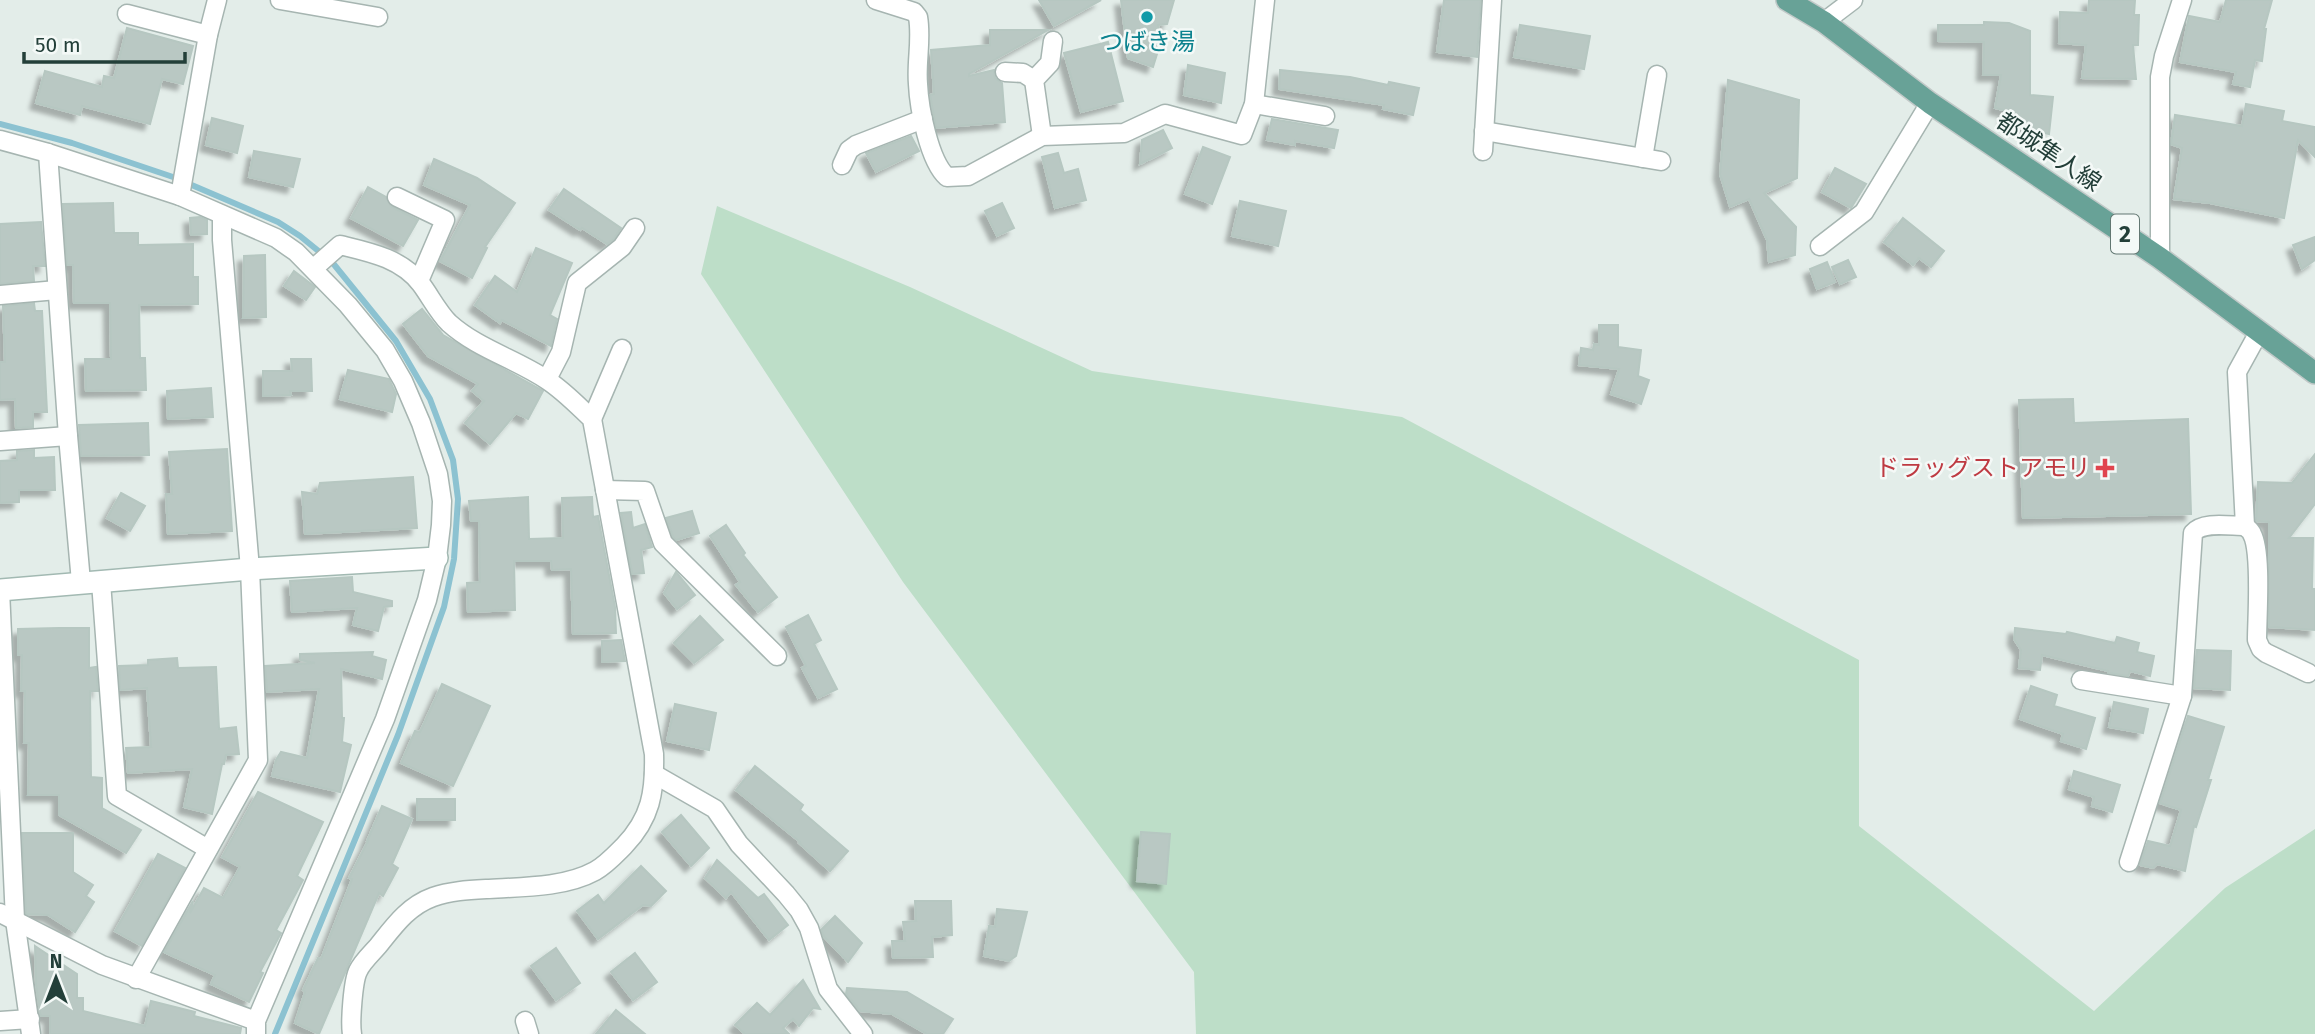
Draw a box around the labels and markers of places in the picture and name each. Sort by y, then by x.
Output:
marker: つばき湯 [1139,9,1155,25]
place label: つばき湯 [1099,28,1195,56]
place label: ドラッグストアモリ [1875,454,2091,482]
marker: ドラッグストアモリ [2097,460,2113,476]

